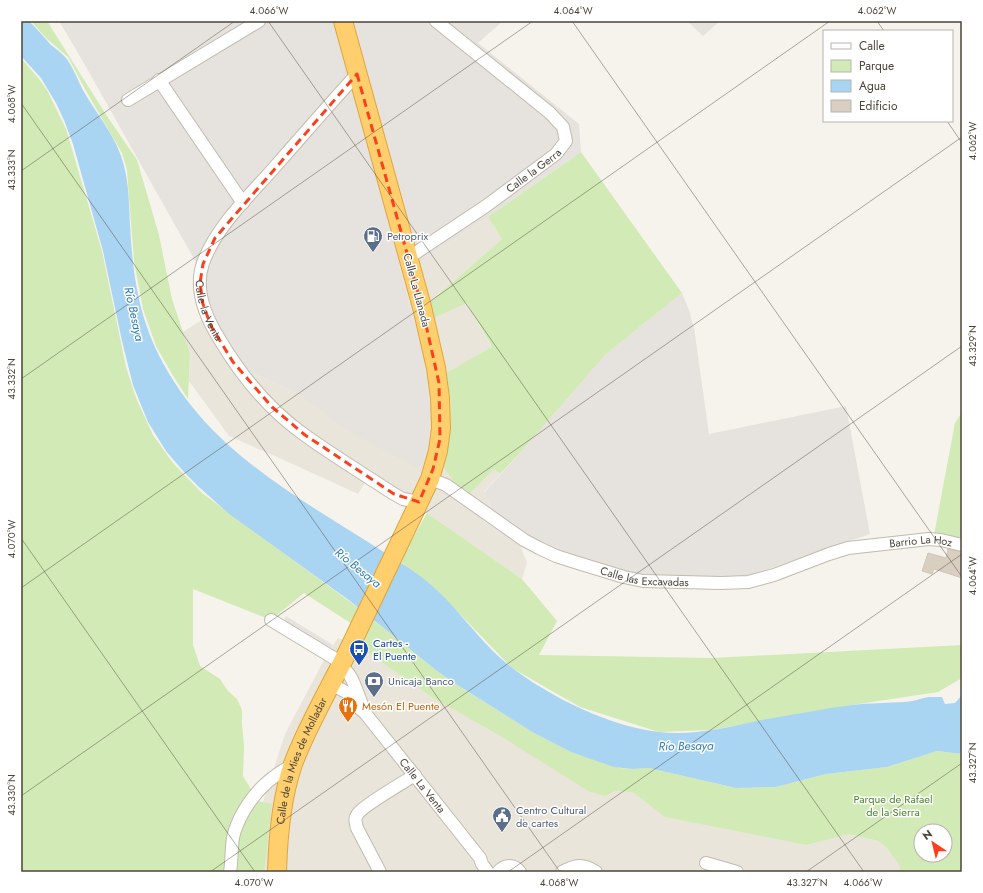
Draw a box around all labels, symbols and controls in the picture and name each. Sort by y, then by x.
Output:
text: 4.066°W [249,3,289,18]
text: 4.064°W [553,3,593,18]
text: 4.062°W [858,3,897,18]
legend [823,30,953,122]
text: Calle [859,37,885,55]
text: Parque [859,57,894,75]
text: Agua [859,77,886,95]
text: 4.068°W [4,85,19,123]
text: Edificio [859,97,898,115]
text: 4.062°W [965,121,980,160]
street label: Calle la Gerra [503,145,565,196]
text: 43.333°N [4,149,19,191]
fuel station icon: Petroprix [362,225,384,253]
place label: Petroprix [387,228,429,244]
street label: Calle La Llanada [399,251,435,329]
street label: Calle la Venta [192,280,227,344]
water label: Río Besaya [119,285,149,343]
text: 43.329°N [965,325,980,367]
text: 43.332°N [4,358,19,400]
text: 4.070°W [4,520,19,558]
street label: Barrio La Hoz [888,531,954,551]
water label: Río Besaya [331,544,385,593]
text: 4.064°W [965,556,980,596]
street label: Calle las Excavadas [598,562,690,590]
place label: Cartes - El Puente [373,635,417,664]
bus stop icon: Cartes - El Puente [348,638,370,666]
bank icon: Unicaja Banco [363,670,385,698]
place label: Unicaja Banco [388,673,454,689]
street label: Calle de la Mies de Molladar [272,694,331,825]
restaurant icon: Mesón El Puente [337,695,359,723]
place label: Mesón El Puente [362,698,440,714]
water label: Río Besaya [658,737,714,755]
text: 43.327°N [965,742,980,784]
street label: Calle La Venta [396,755,449,816]
text: 43.330°N [4,774,19,816]
park label: Parque de Rafael de la Sierra [854,791,932,820]
place label: Centro Cultural de cartes [516,802,586,831]
public building icon: Centro Cultural de cartes [491,805,513,833]
north arrow [913,823,953,863]
text: N [919,826,935,844]
text: 4.070°W [235,875,273,890]
text: 4.068°W [540,875,578,890]
text: 43.327°N [786,875,828,890]
text: 4.066°W [843,875,883,890]

